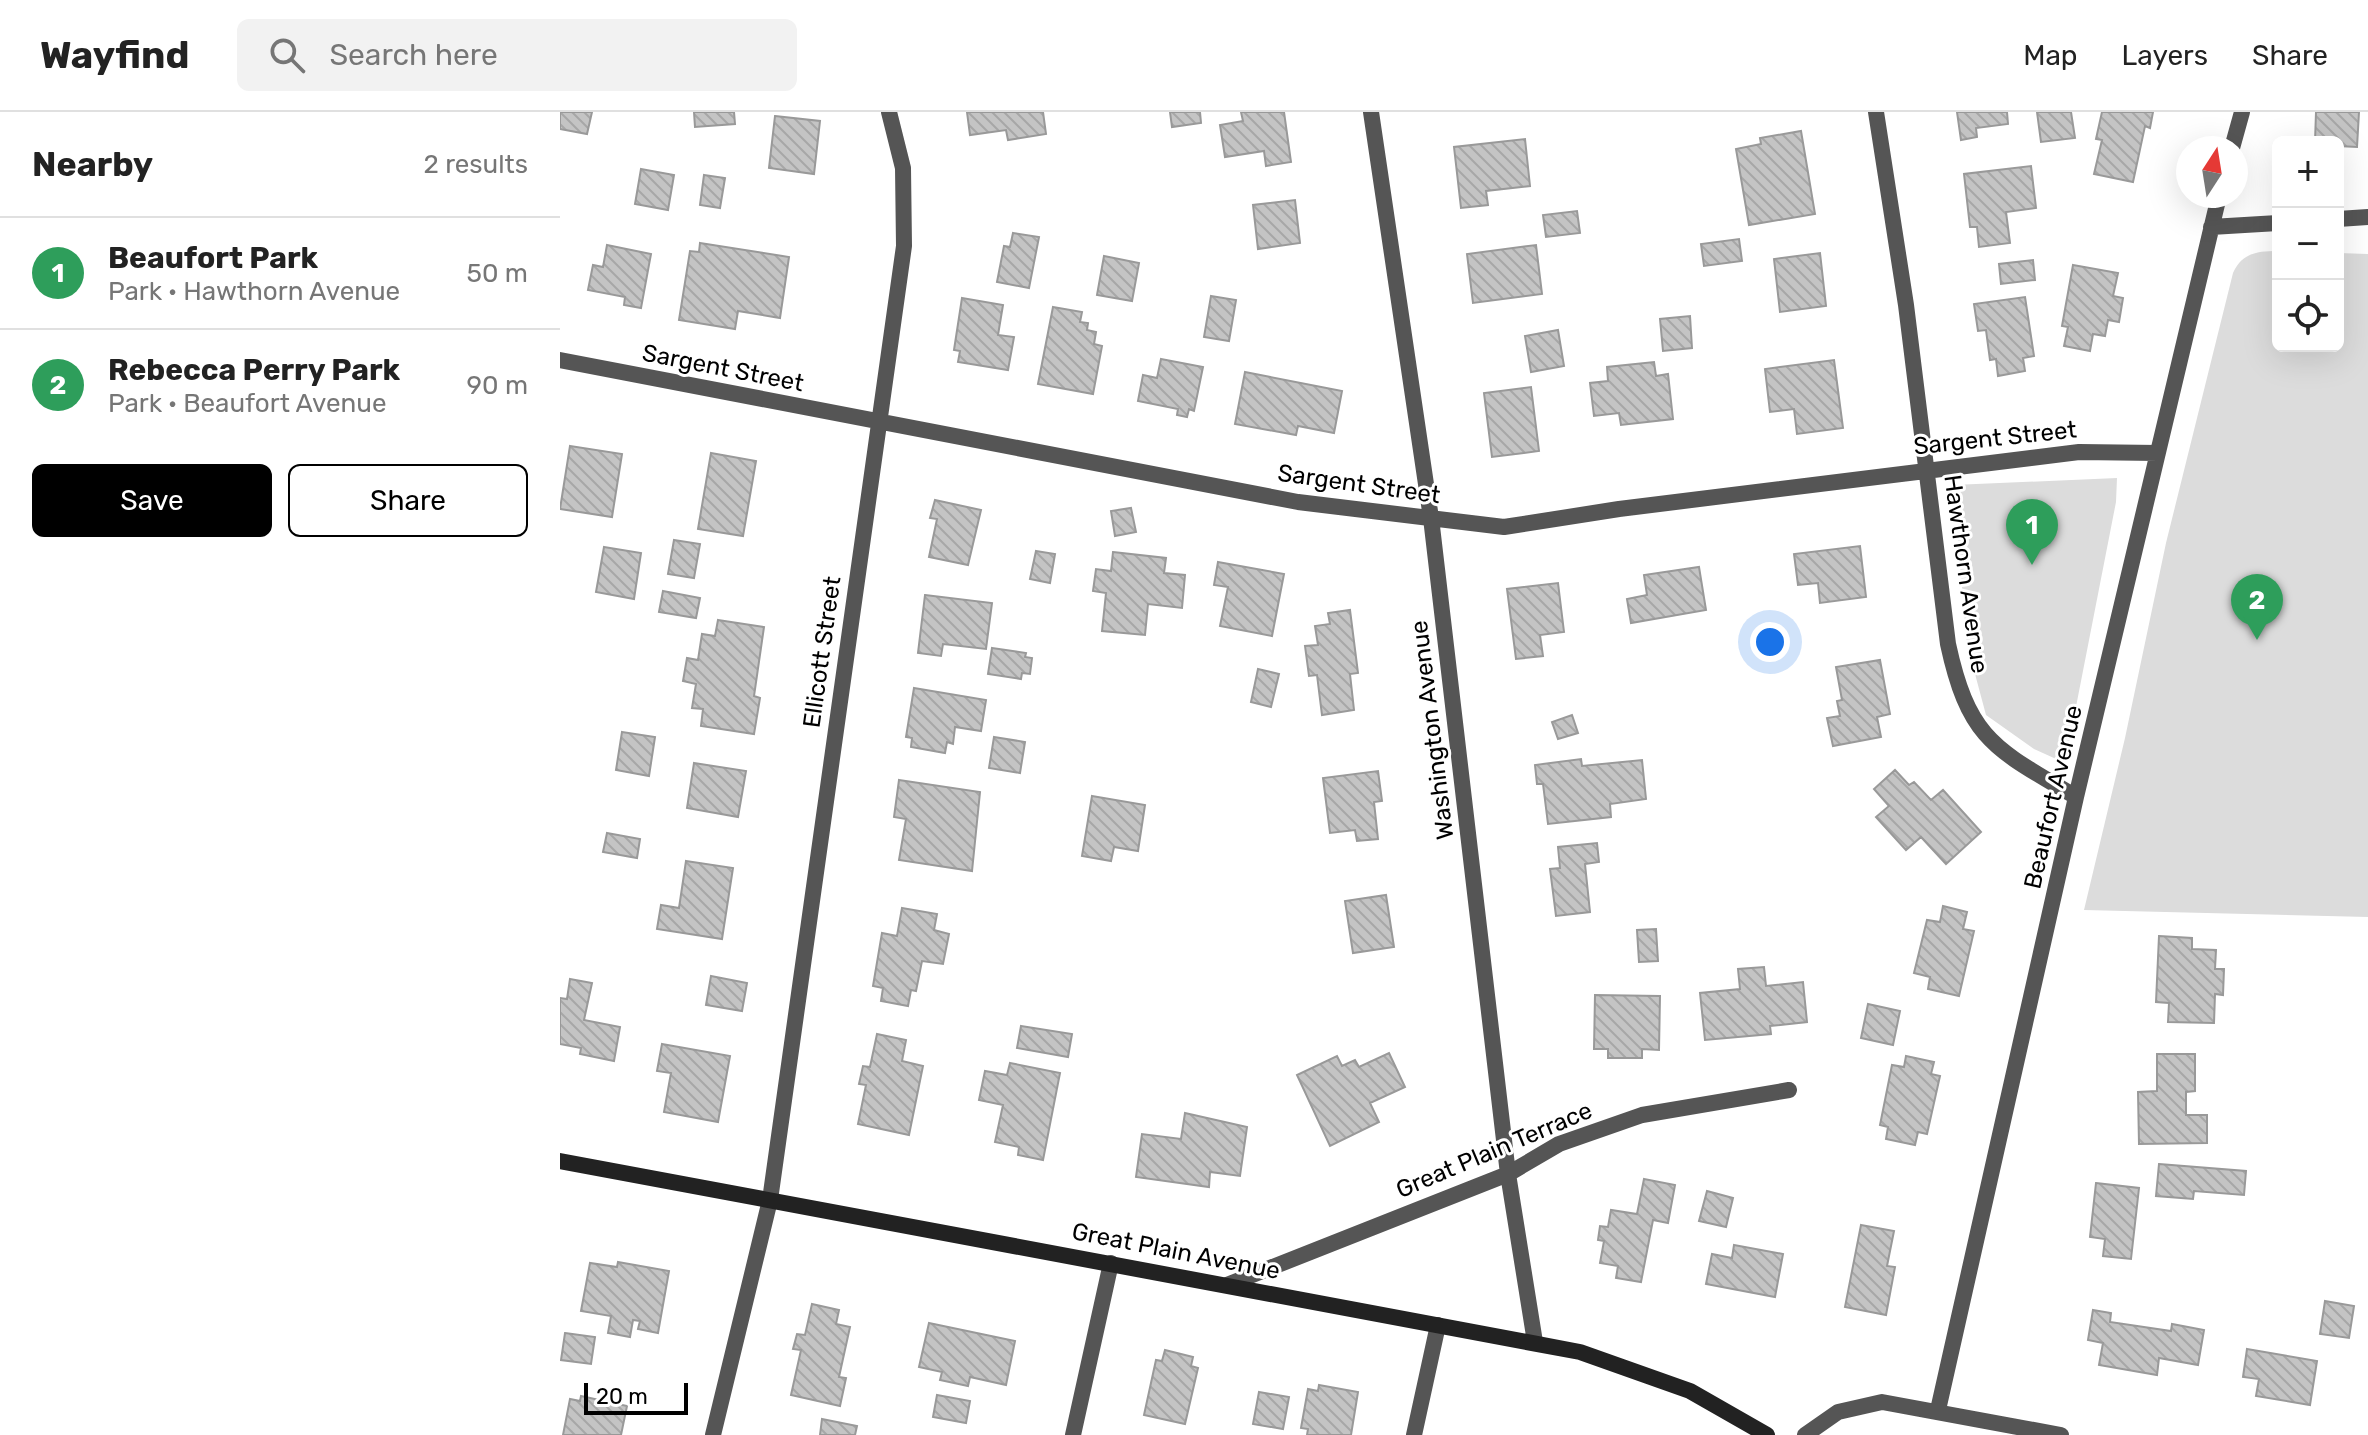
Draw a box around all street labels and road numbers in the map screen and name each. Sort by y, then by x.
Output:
street label: Sargent Street [640,339,806,397]
street label: Sargent Street [1912,416,2078,460]
street label: Sargent Street [1276,459,1442,509]
street label: Hawthorn Avenue [1938,473,1994,675]
street label: Ellicott Street [797,574,847,730]
street label: Washington Avenue [1405,619,1459,841]
street label: Beaufort Avenue [2018,702,2088,892]
street label: Great Plain Terrace [1392,1096,1596,1204]
street label: Great Plain Avenue [1070,1217,1282,1285]

